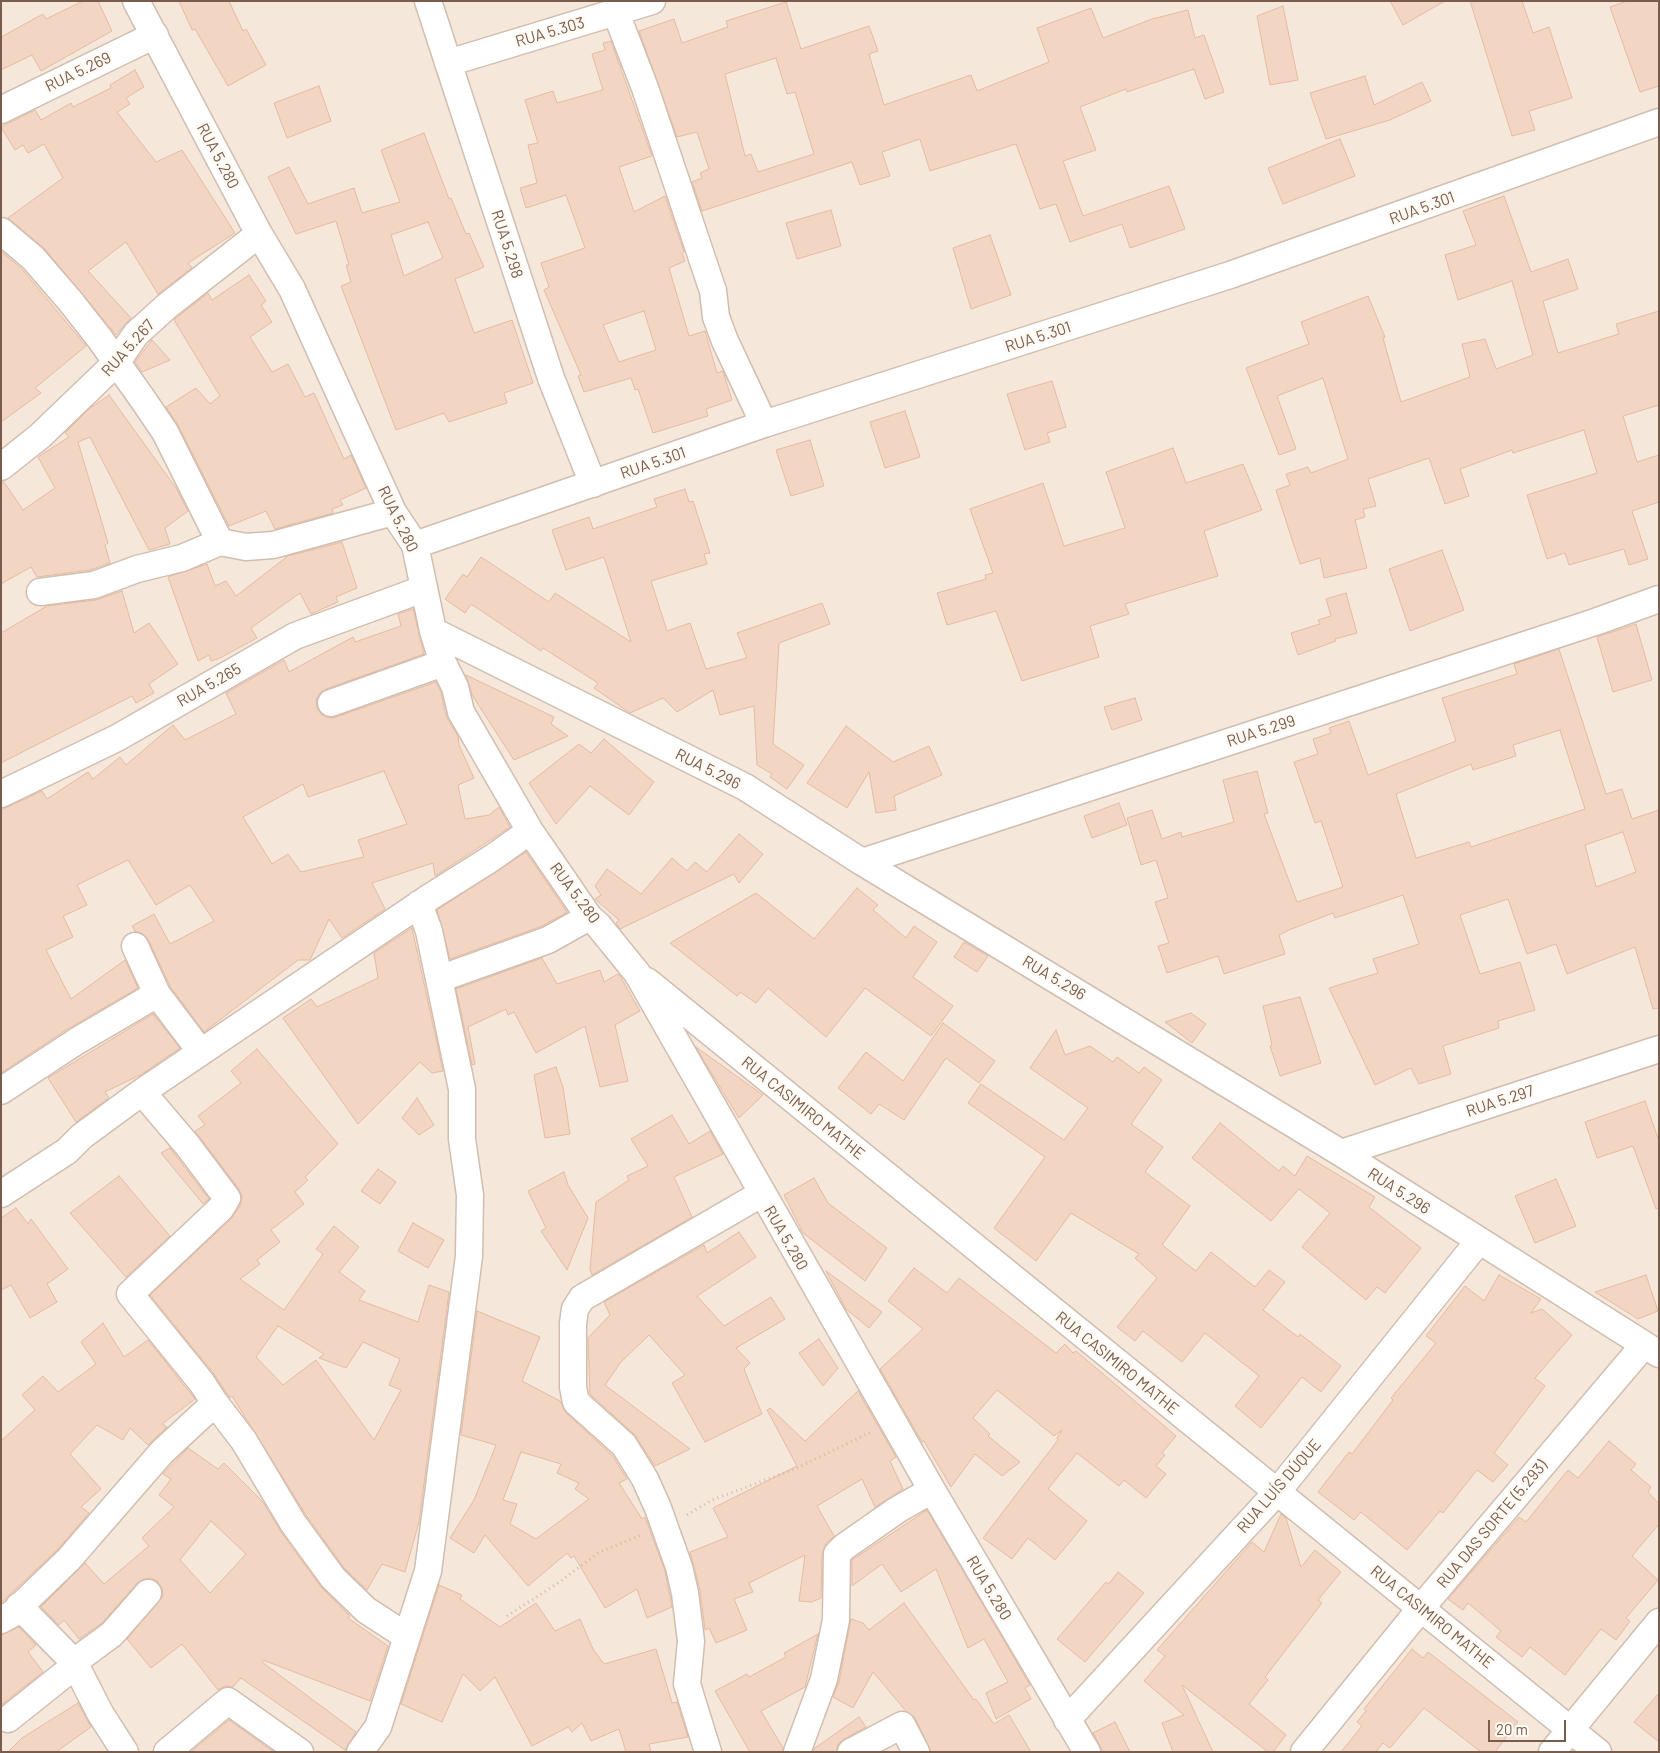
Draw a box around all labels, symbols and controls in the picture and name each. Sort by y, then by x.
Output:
street label: RUA 5.303 [513,13,587,51]
street label: RUA 5.269 [42,48,114,96]
street label: RUA 5.280 [193,120,243,192]
street label: RUA 5.301 [1387,187,1457,229]
street label: RUA 5.298 [487,207,527,281]
street label: RUA 5.267 [97,316,159,380]
street label: RUA 5.301 [1003,317,1073,357]
street label: RUA 5.301 [618,443,688,483]
street label: RUA 5.280 [374,483,422,555]
street label: RUA 5.265 [174,659,244,711]
street label: RUA 5.299 [1224,711,1298,751]
street label: RUA 5.296 [672,744,744,794]
street label: RUA 5.280 [546,859,604,927]
street label: RUA 5.296 [1019,952,1089,1004]
street label: RUA CASIMIRO MATHE [737,1052,869,1164]
street label: RUA 5.297 [1464,1081,1536,1121]
street label: RUA 5.296 [1364,1164,1434,1218]
street label: RUA 5.280 [760,1202,812,1274]
street label: RUA CASIMIRO MATHE [1051,1307,1183,1419]
street label: RUA LUÍS DÚQUE [1233,1435,1325,1537]
street label: RUA DAS SORTE (5.293) [1433,1456,1551,1592]
street label: RUA 5.280 [962,1552,1016,1624]
street label: RUA CASIMIRO MATHE [1366,1561,1498,1673]
scale bar [1490,1710,1568,1742]
text: 20 m [1496,1720,1528,1738]

